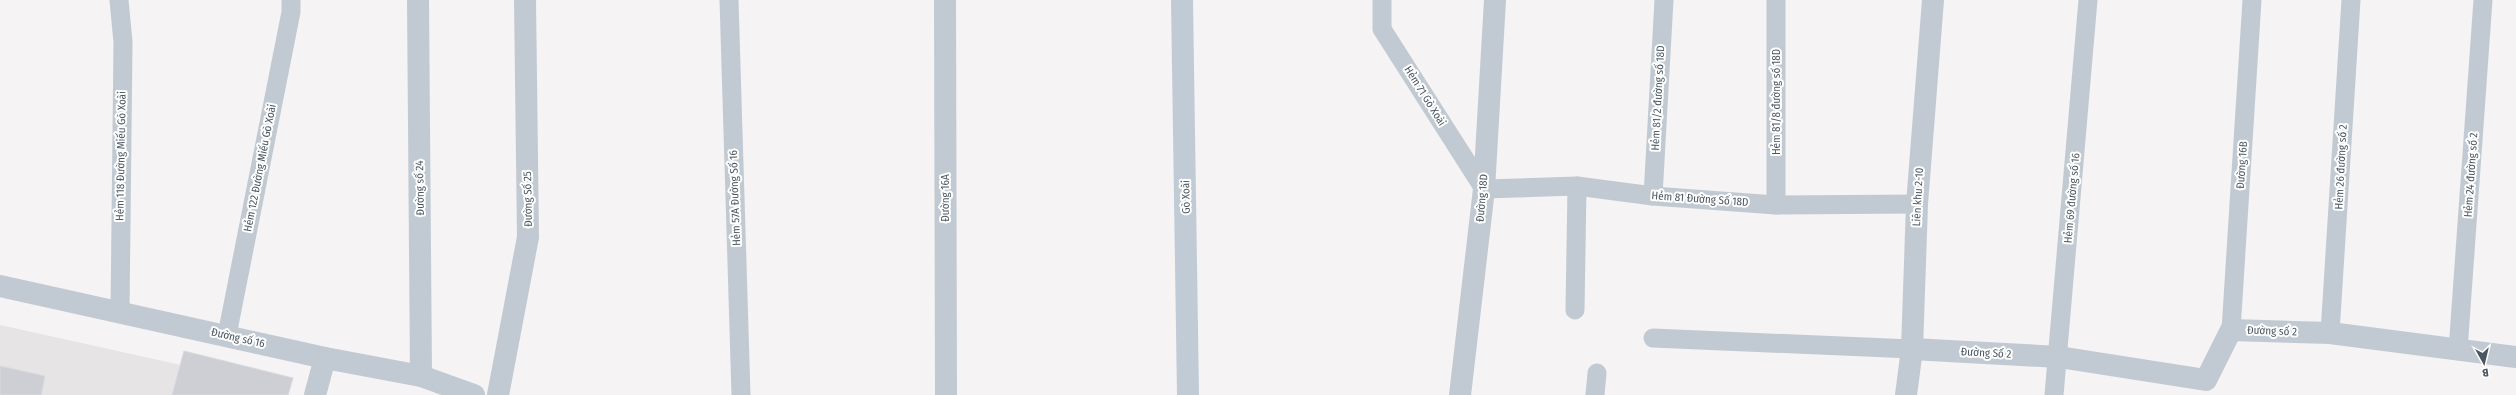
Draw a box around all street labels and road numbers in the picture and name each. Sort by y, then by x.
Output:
street label: Hẻm 81/2 đường số 18D [1649,45,1667,151]
street label: Hẻm 81/8 đường số 18D [1770,49,1783,155]
street label: Hẻm 71 Gò Xoài [1401,64,1449,128]
street label: Hẻm 118 Đường Miếu Gò Xoài [113,91,129,221]
street label: Hẻm 122 Đường Miếu Gò Xoài [241,103,279,233]
street label: Hẻm 26 đường số 2 [2332,124,2350,210]
street label: Hẻm 24 đường số 2 [2462,132,2480,218]
street label: Đường 16B [2234,141,2250,189]
street label: Hẻm 57A Đường Số 16 [727,149,743,246]
street label: Hẻm 69 đường số 16 [2062,152,2082,244]
street label: Đường số 24 [413,160,427,216]
street label: Liên khu 2-10 [1910,167,1926,227]
street label: Đường Số 25 [521,171,535,227]
street label: Đường 18D [1473,173,1491,223]
street label: Đường 16A [939,174,952,222]
street label: Gò Xoài [1179,180,1193,214]
street label: Hẻm 81 Đường Số 18D [1651,189,1749,209]
street label: Đường số 2 [2247,324,2297,338]
street label: Đường số 16 [210,326,267,351]
street label: Đường Số 2 [1960,345,2012,361]

